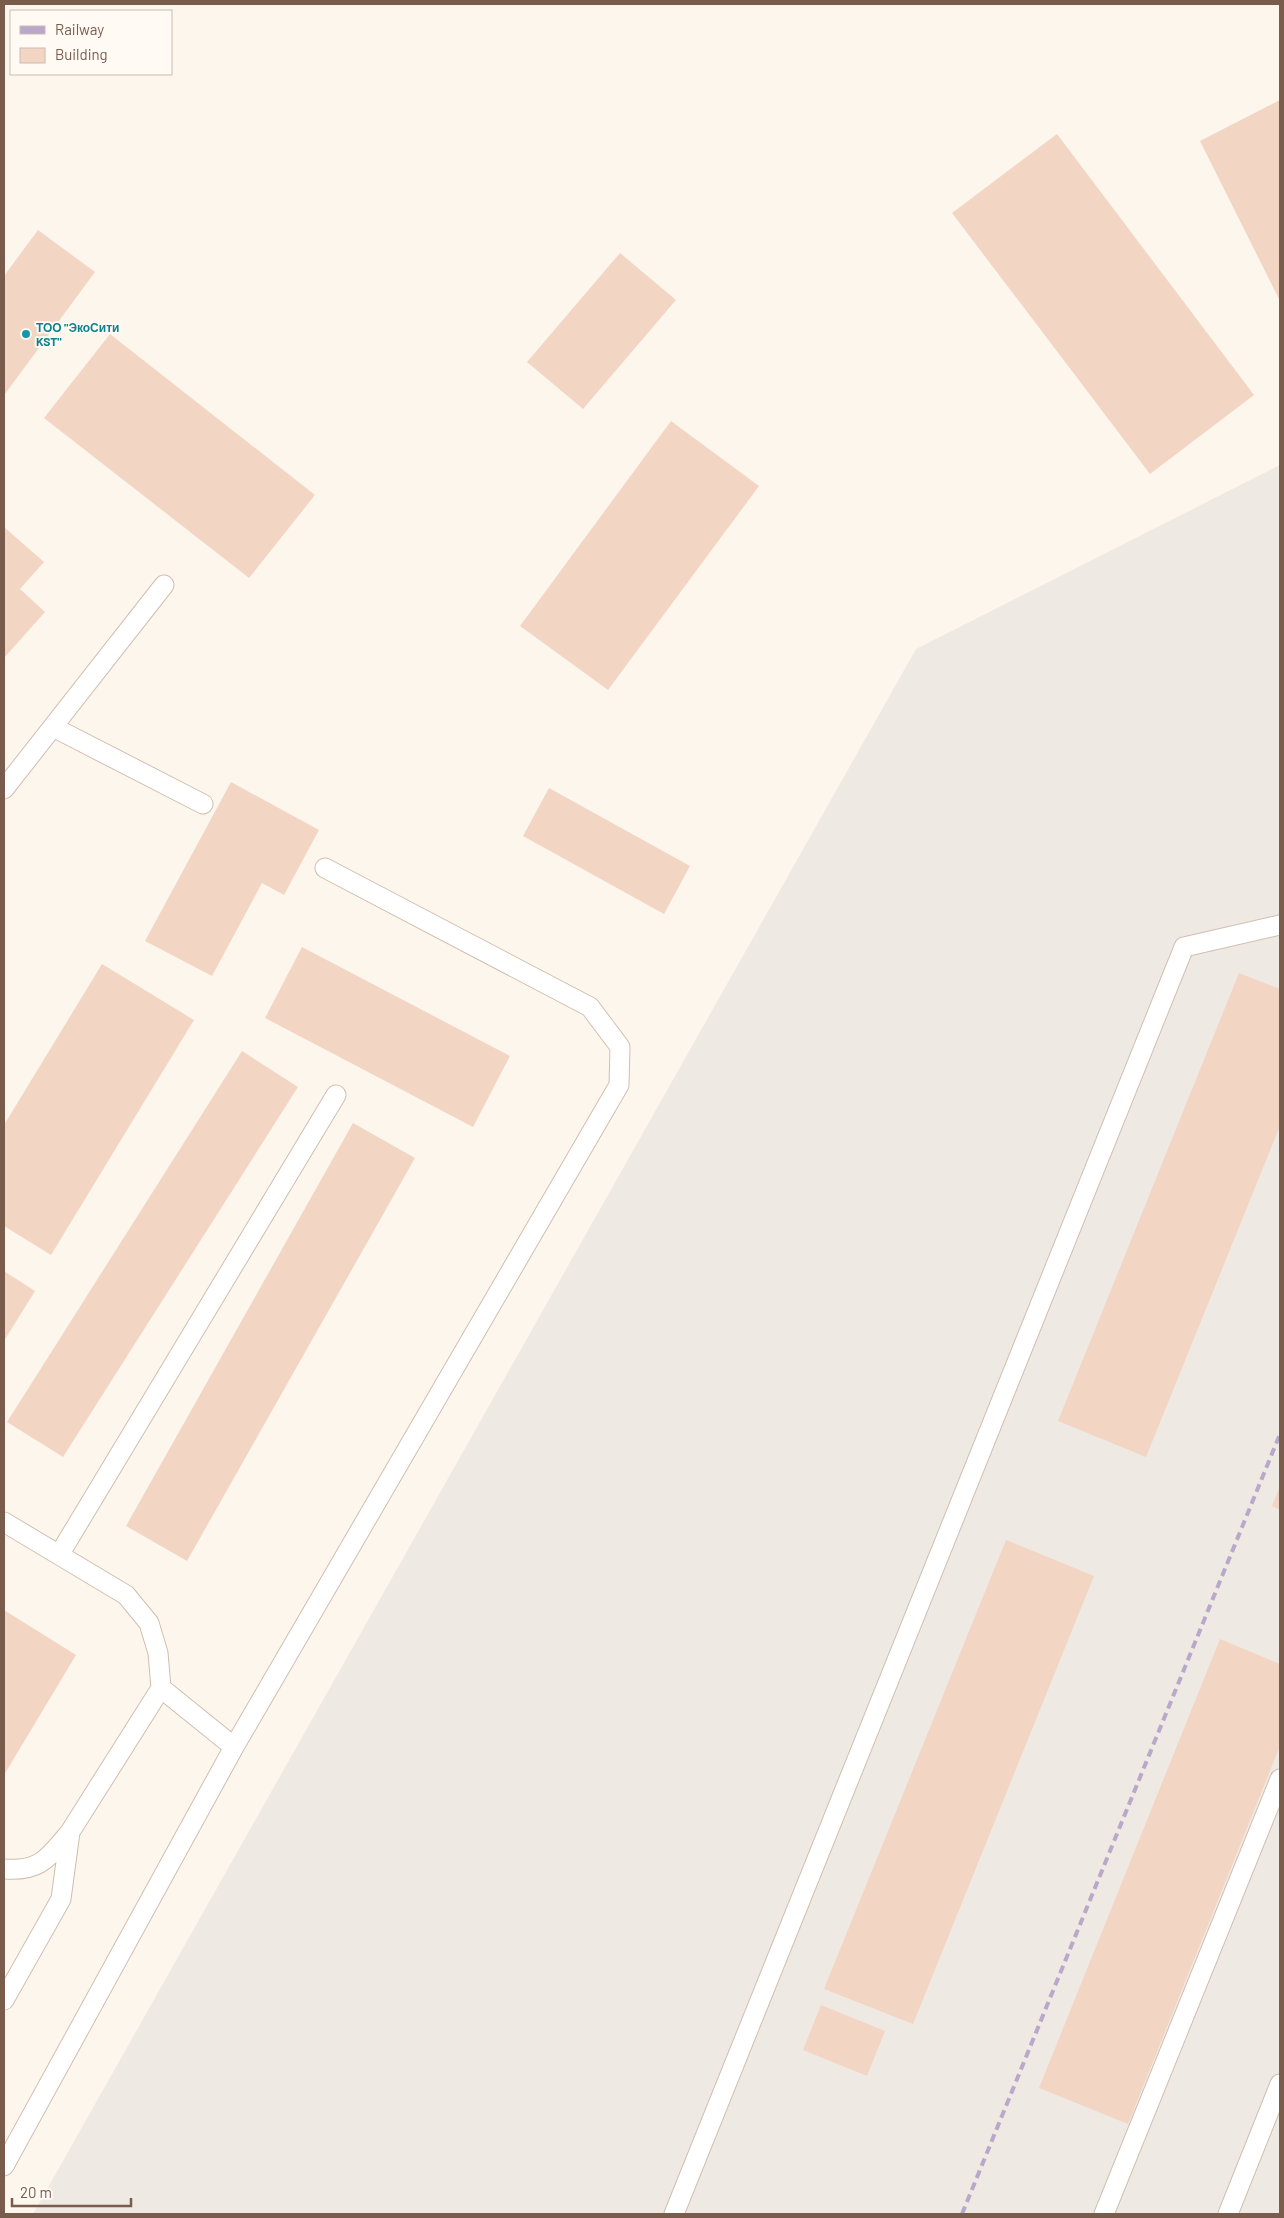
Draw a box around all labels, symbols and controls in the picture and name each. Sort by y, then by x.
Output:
legend [10,10,172,75]
text: Railway [55,20,104,38]
text: Building [55,45,108,63]
place label: ТОО "ЭкоСити KST" [36,320,119,348]
marker: ТОО "ЭкоСити KST" [20,328,32,340]
scale bar [12,2176,131,2208]
text: 20 m [20,2183,52,2201]

